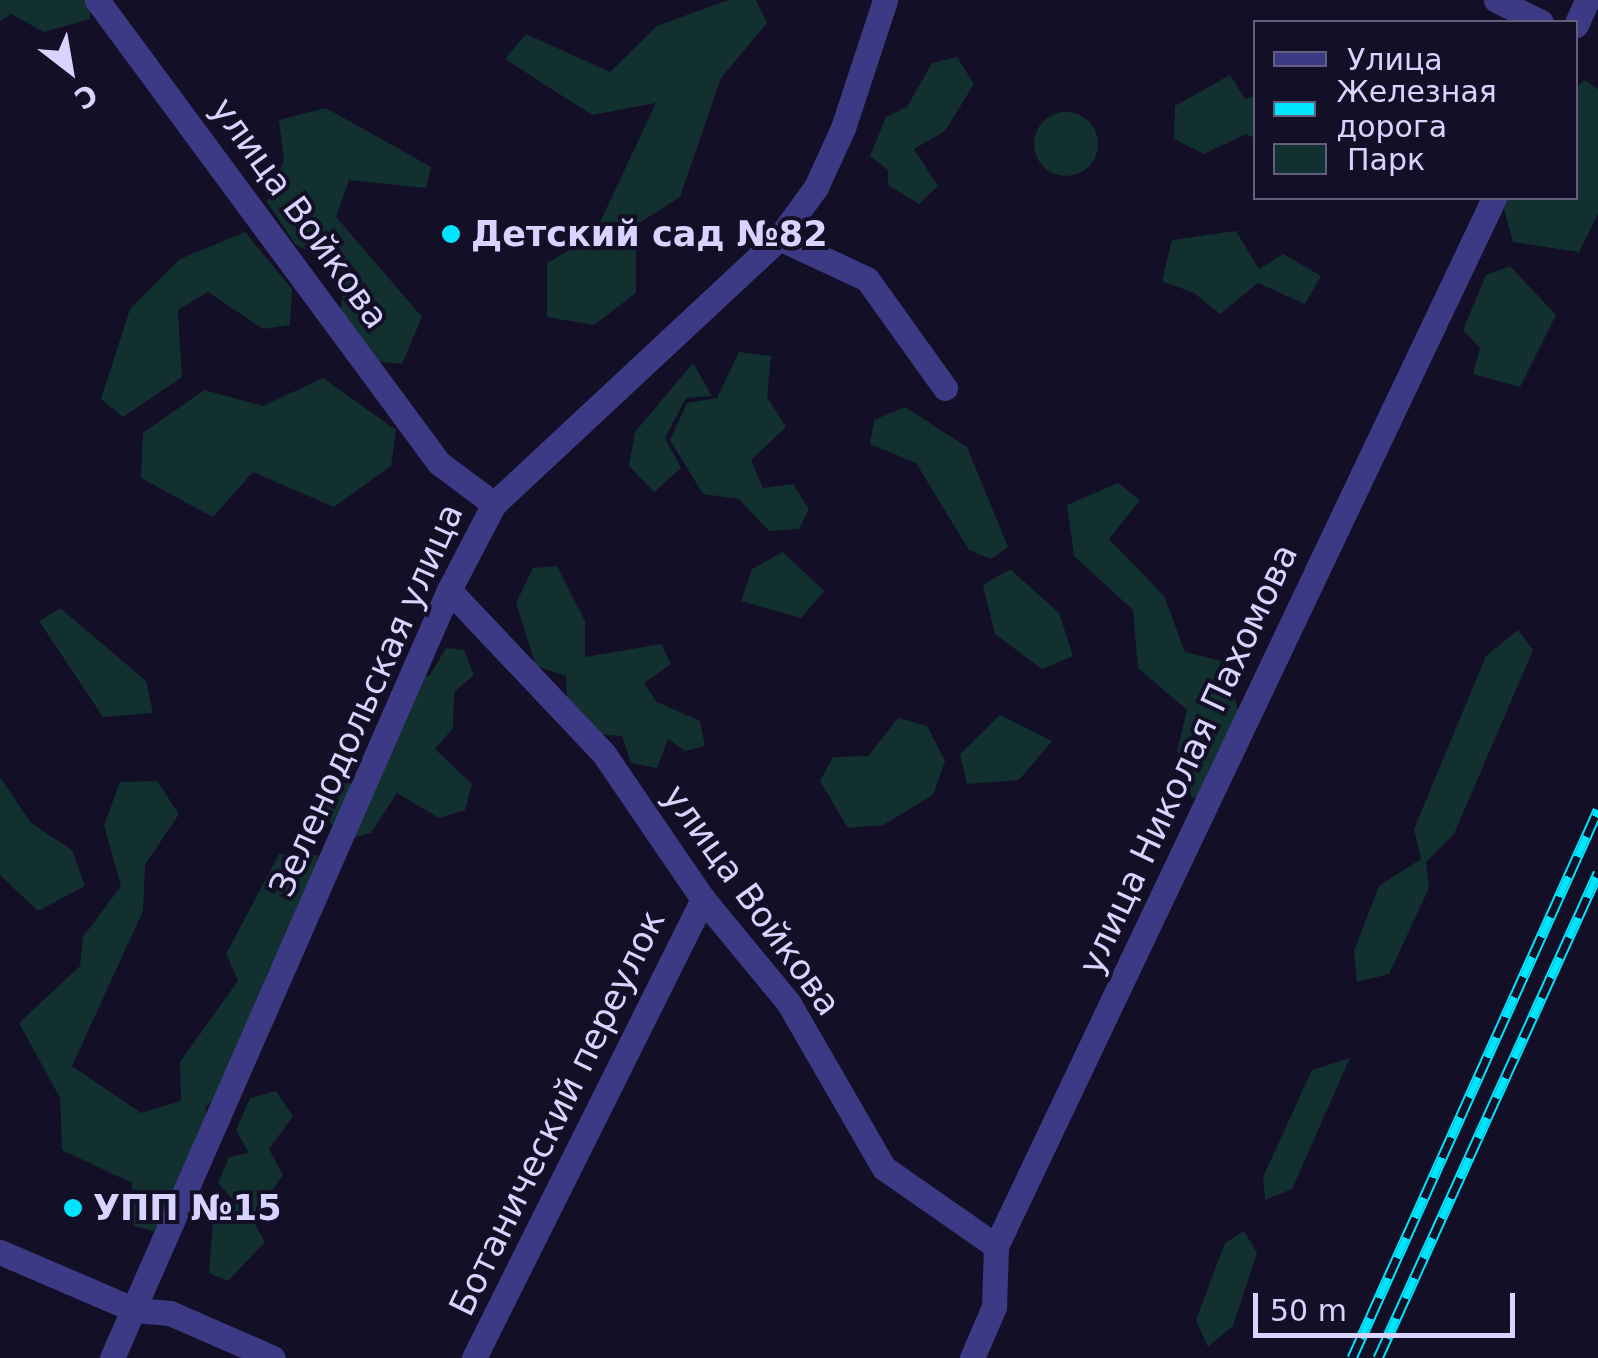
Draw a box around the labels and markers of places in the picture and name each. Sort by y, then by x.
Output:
place label: Детский сад №82 [471,213,828,255]
marker: Детский сад №82 [440,223,462,245]
place label: УПП №15 [93,1187,282,1229]
marker: УПП №15 [62,1197,84,1219]

